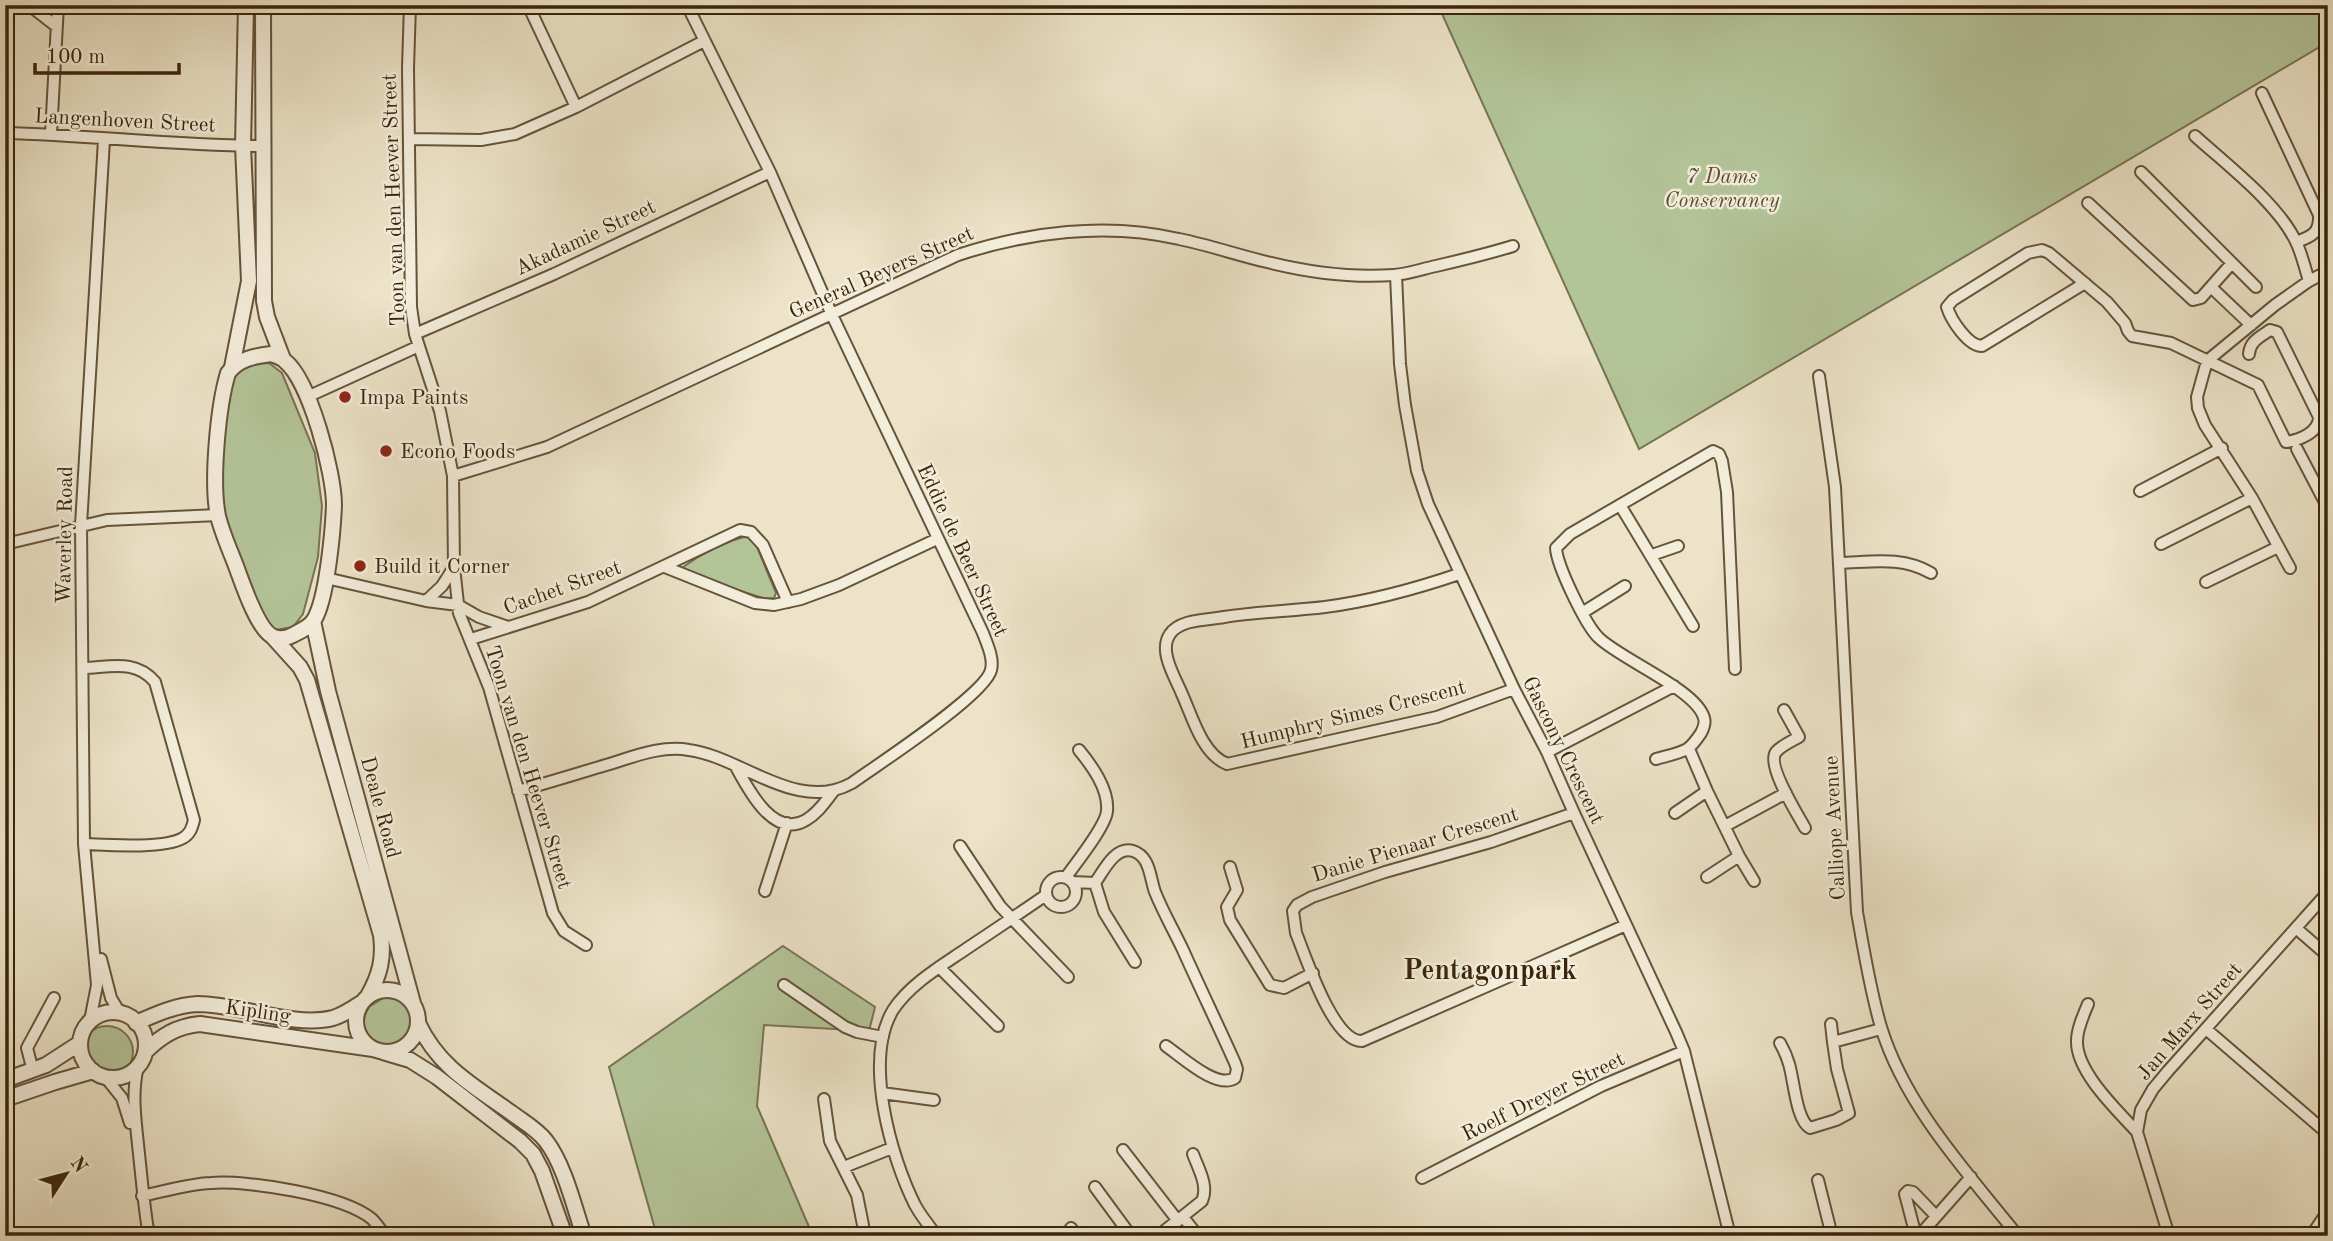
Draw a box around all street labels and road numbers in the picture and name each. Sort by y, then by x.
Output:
street label: Toon van den Heever Street [380,73,409,327]
street label: Langenhoven Street [34,106,216,137]
street label: Akadamie Street [512,197,659,280]
street label: General Beyers Street [786,223,977,324]
street label: Eddie de Beer Street [912,461,1011,640]
street label: Waverley Road [54,466,77,604]
street label: Cachet Street [501,557,624,619]
street label: Toon van den Heever Street [480,643,575,892]
street label: Gascony Crescent [1518,673,1607,828]
street label: Humphry Simes Crescent [1239,677,1468,754]
street label: Deale Road [356,754,403,861]
street label: Calliope Avenue [1821,755,1850,901]
street label: Danie Pienaar Crescent [1310,804,1521,887]
street label: Jan Marx Street [2134,959,2247,1085]
street label: Kipling [223,997,293,1028]
street label: Roelf Dreyer Street [1459,1049,1628,1146]

